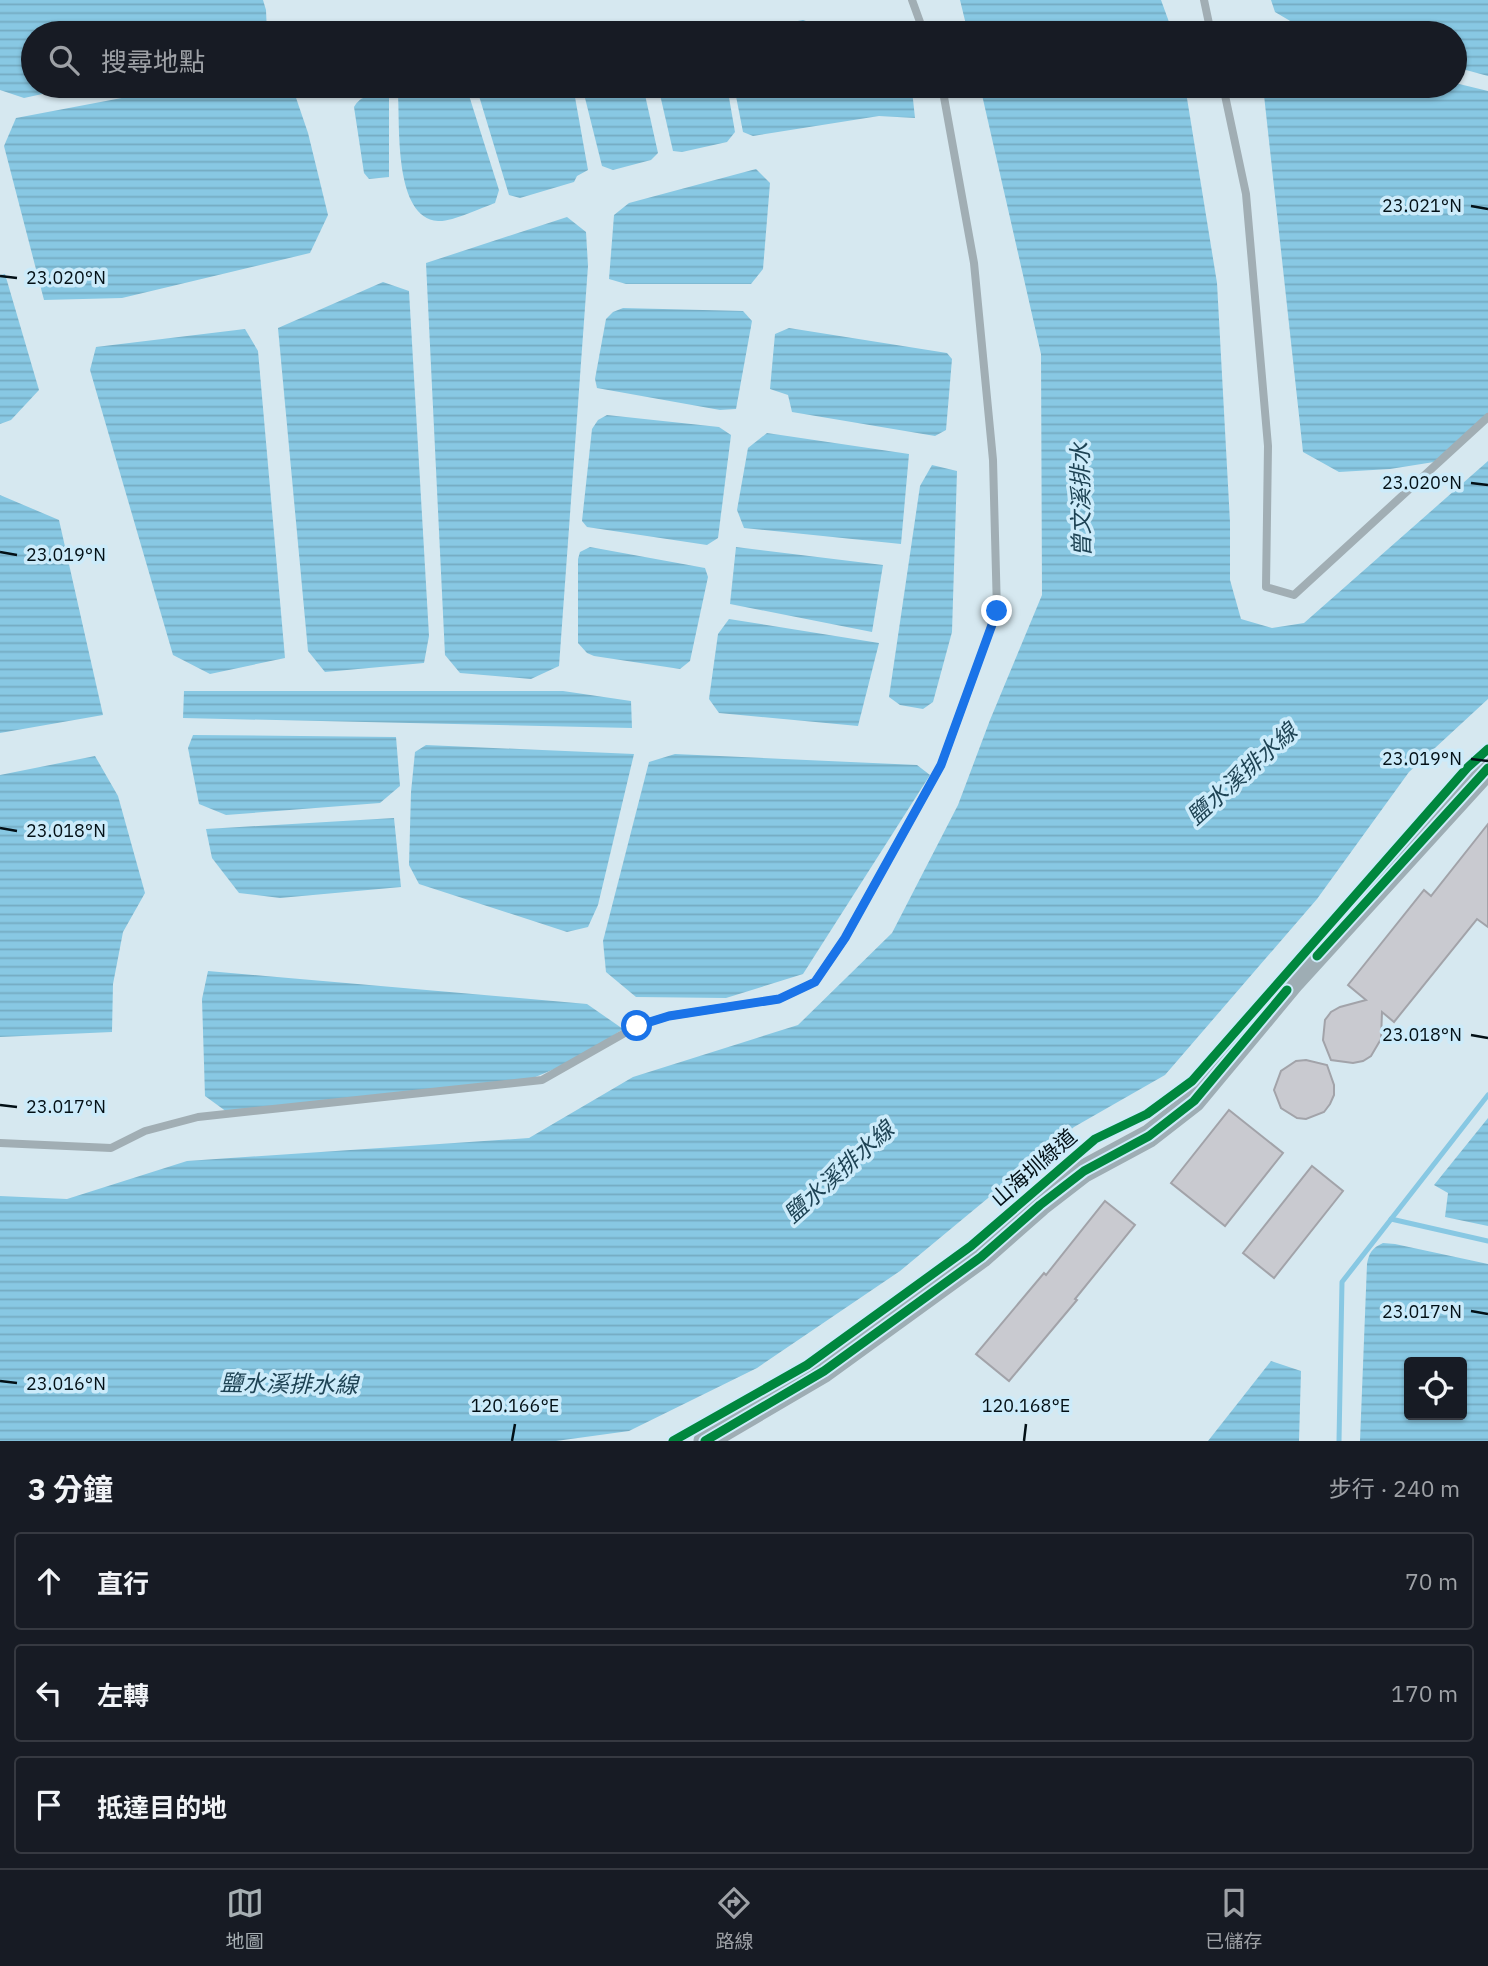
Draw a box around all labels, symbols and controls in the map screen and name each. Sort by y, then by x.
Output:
search box [21,21,1467,98]
icon: search [45,41,83,79]
text: 搜尋地點 [101,44,205,78]
text: 23.021°N [1382,194,1462,217]
text: 23.020°N [26,266,106,289]
water label: 曾文溪排水 [1064,441,1096,558]
text: 23.020°N [1382,471,1462,494]
text: 23.019°N [26,543,106,566]
route end [981,595,1012,626]
water label: 鹽水溪排水線 [1180,714,1305,831]
text: 23.019°N [1382,747,1462,770]
text: 23.018°N [26,819,106,842]
route start [621,1010,652,1041]
text: 23.018°N [1382,1023,1462,1046]
text: 23.017°N [26,1095,106,1118]
water label: 鹽水溪排水線 [777,1112,902,1229]
street label: 山海圳綠道 [985,1122,1082,1212]
text: 23.017°N [1382,1300,1462,1323]
map controls [1404,1357,1467,1420]
button: locate [1404,1357,1467,1420]
water label: 鹽水溪排水線 [220,1367,361,1399]
text: 23.016°N [26,1372,106,1395]
text: 120.166°E [471,1394,559,1417]
text: 120.168°E [982,1394,1070,1417]
text: 3 分鐘 [28,1469,113,1508]
text: 步行 · 240 m [1329,1473,1460,1503]
icon: ahead [30,1562,68,1600]
text: 直行 [97,1566,149,1600]
text: 70 m [1405,1566,1458,1596]
icon: left [30,1674,68,1712]
text: 左轉 [97,1678,149,1712]
text: 170 m [1391,1678,1458,1708]
icon: arrive [30,1786,68,1824]
text: 抵達目的地 [97,1790,227,1824]
tab: 地圖 [226,1884,264,1953]
tab: 路線 [715,1884,753,1953]
tab: 已儲存 [1205,1884,1262,1953]

